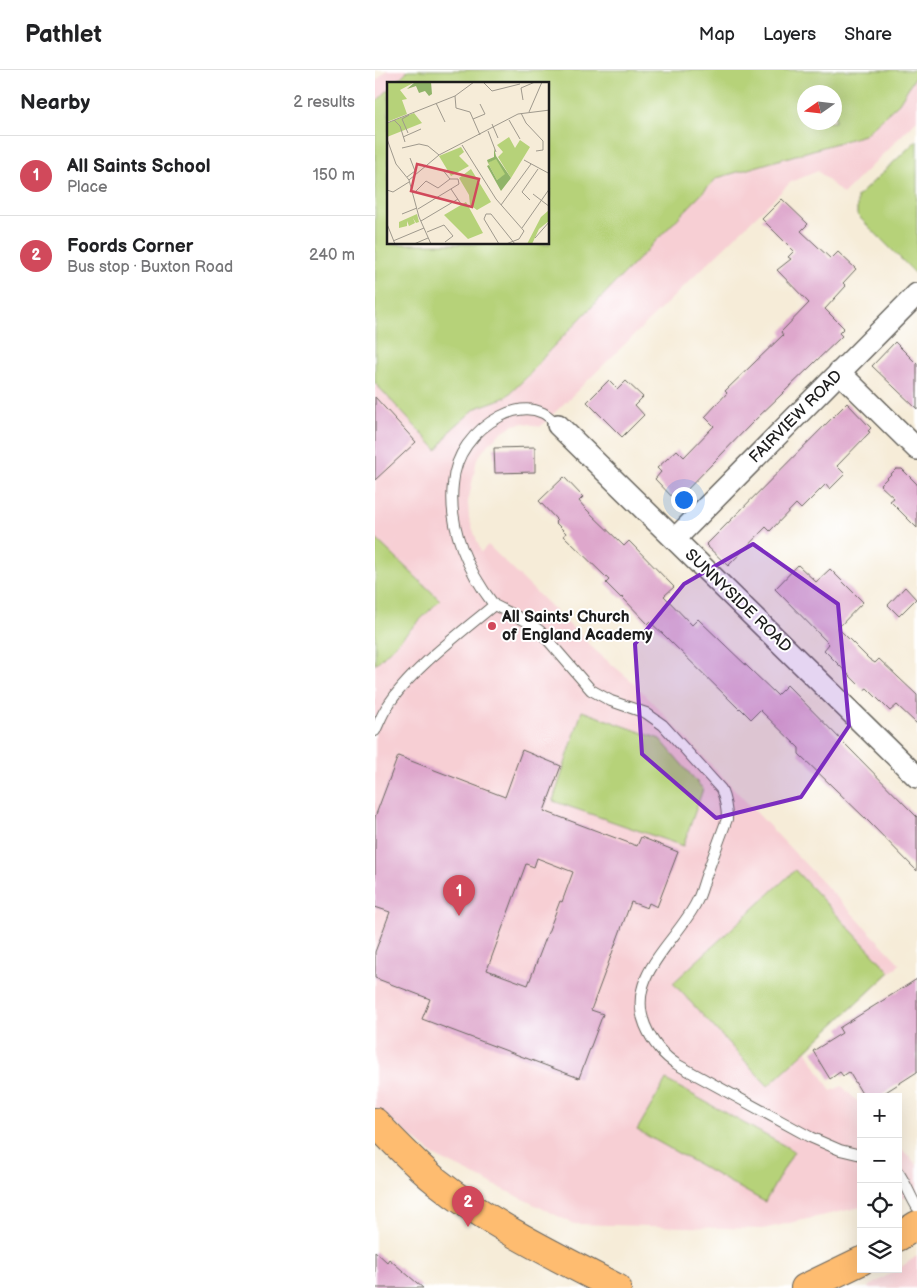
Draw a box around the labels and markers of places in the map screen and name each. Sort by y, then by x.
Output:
place label: All Saints' Church of England Academy [501,608,653,645]
marker: All Saints' Church of England Academy [486,620,498,632]
pin: 1 [443,875,475,916]
pin: 2 [452,1186,484,1227]

